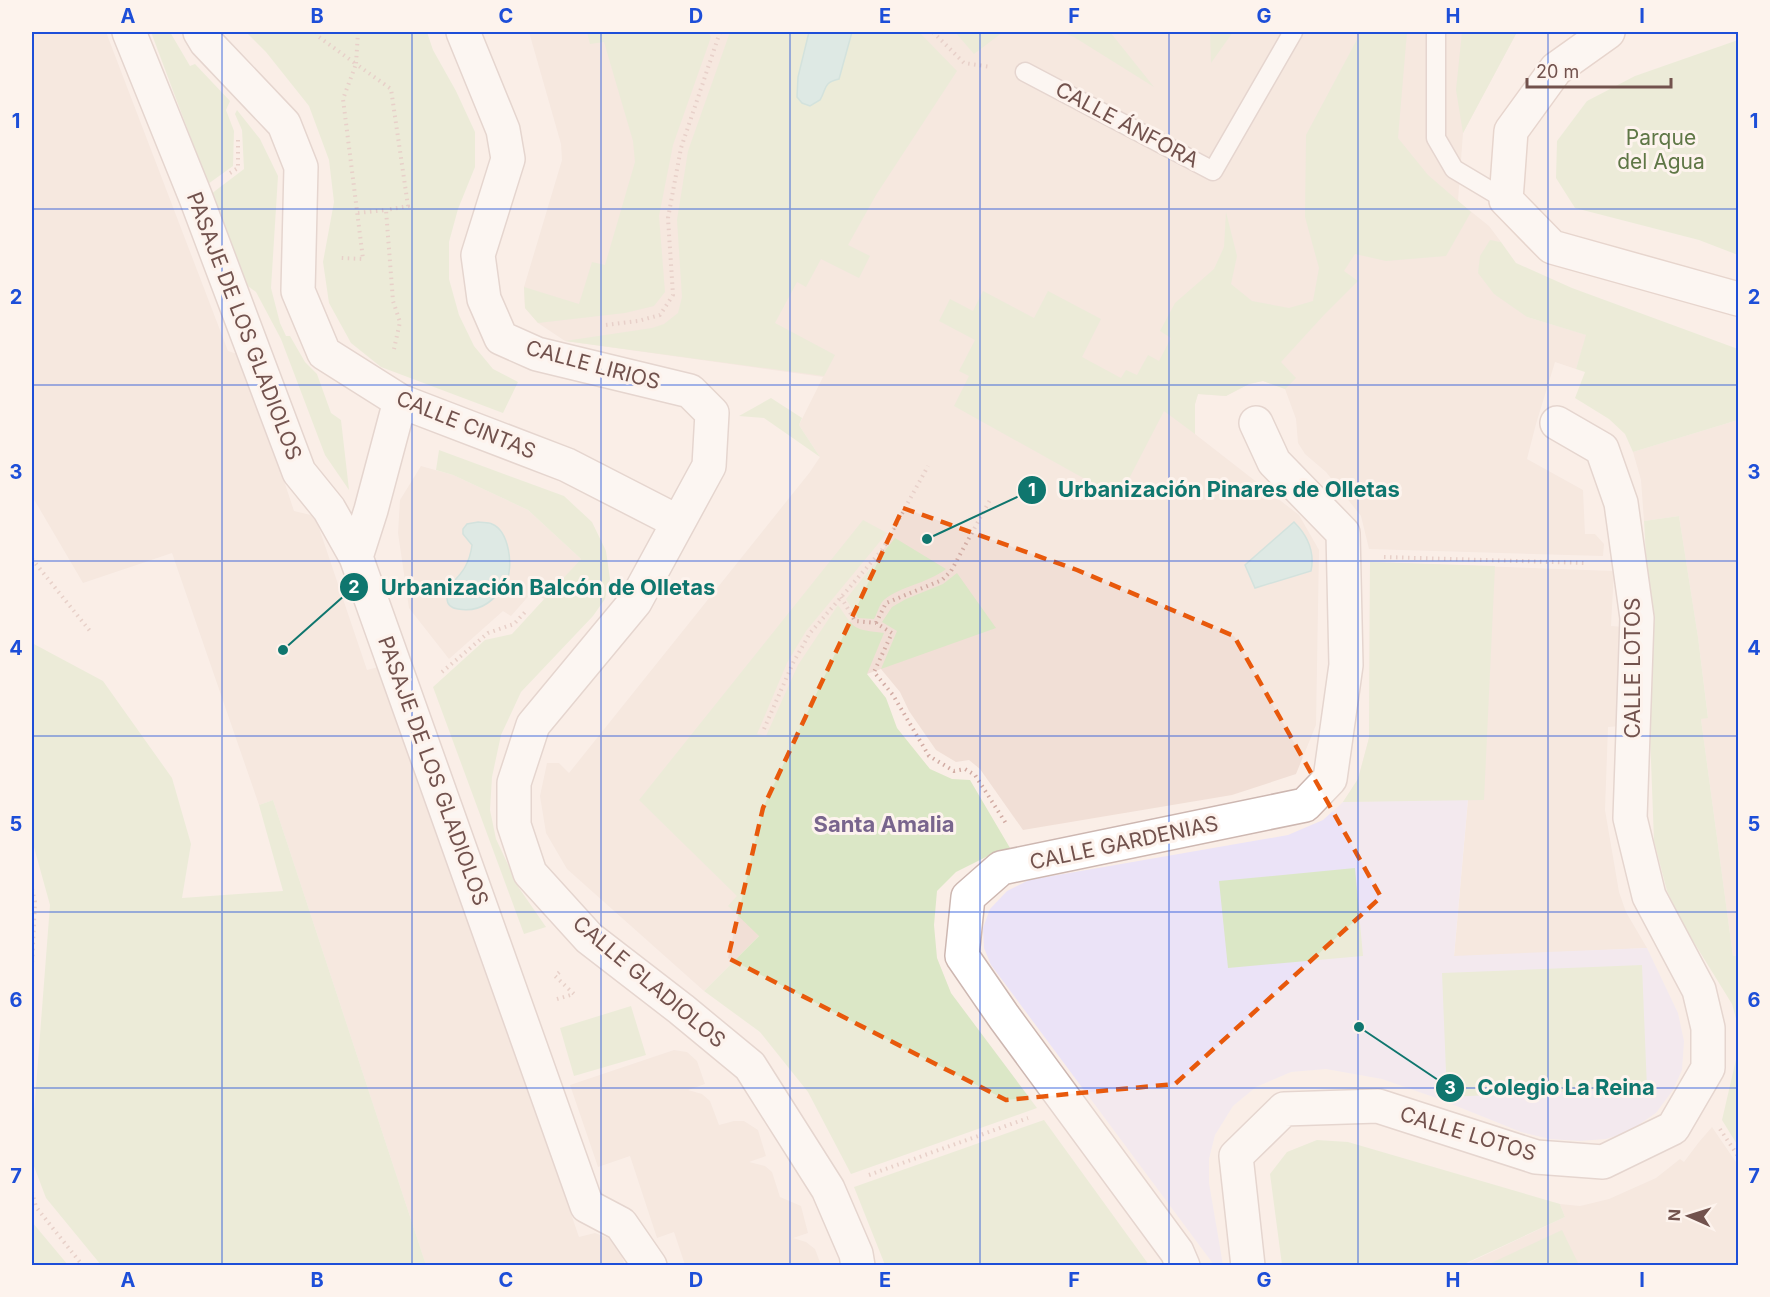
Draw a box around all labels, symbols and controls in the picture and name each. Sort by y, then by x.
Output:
text: A [121,4,136,28]
text: B [310,4,324,28]
text: C [499,4,513,28]
text: D [689,4,703,28]
text: E [879,4,891,28]
text: F [1068,4,1080,28]
text: G [1256,4,1272,28]
text: H [1446,4,1460,28]
text: I [1639,4,1645,28]
scale bar [1527,51,1671,89]
text: 20 m [1536,61,1579,82]
street label: CALLE ÁNFORA [1051,75,1204,173]
text: 1 [12,109,20,133]
text: 1 [1750,109,1758,133]
park label: Parque del Agua [1617,125,1705,174]
street label: PASAJE DE LOS GLADIOLOS [182,188,307,463]
text: 2 [10,285,22,309]
text: 2 [1748,285,1760,309]
street label: CALLE LIRIOS [523,335,663,394]
street label: CALLE CINTAS [393,385,540,464]
text: 3 [10,460,22,484]
text: 3 [1748,460,1760,484]
callout: Urbanización Pinares de Olletas [1017,470,1412,510]
text: Urbanización Pinares de Olletas [1058,476,1400,502]
text: 1 [1028,479,1036,500]
callout: Urbanización Balcón de Olletas [339,567,728,607]
text: Urbanización Balcón de Olletas [381,574,715,600]
text: 2 [348,576,360,597]
street label: CALLE LOTOS [1620,598,1645,738]
street label: PASAJE DE LOS GLADIOLOS [373,633,494,909]
text: 4 [9,636,23,660]
text: 4 [1747,636,1761,660]
street label: CALLE GARDENIAS [1027,810,1220,875]
district label: Santa Amalia [814,811,955,837]
text: 5 [10,812,22,836]
text: 5 [1748,812,1760,836]
street label: CALLE GLADIOLOS [568,911,731,1053]
text: 6 [10,988,23,1012]
text: 6 [1748,988,1761,1012]
callout: Colegio La Reina [1435,1068,1667,1108]
text: Colegio La Reina [1477,1074,1655,1100]
text: 3 [1444,1077,1456,1098]
street label: CALLE LOTOS [1397,1101,1539,1166]
text: 7 [10,1164,22,1188]
text: 7 [1748,1164,1760,1188]
north arrow [1659,1186,1719,1246]
text: N [1664,1209,1684,1222]
text: A [121,1268,136,1292]
text: B [310,1268,324,1292]
text: C [499,1268,513,1292]
text: D [689,1268,703,1292]
text: E [879,1268,891,1292]
text: F [1068,1268,1080,1292]
text: G [1256,1268,1272,1292]
text: H [1446,1268,1460,1292]
text: I [1639,1268,1645,1292]

